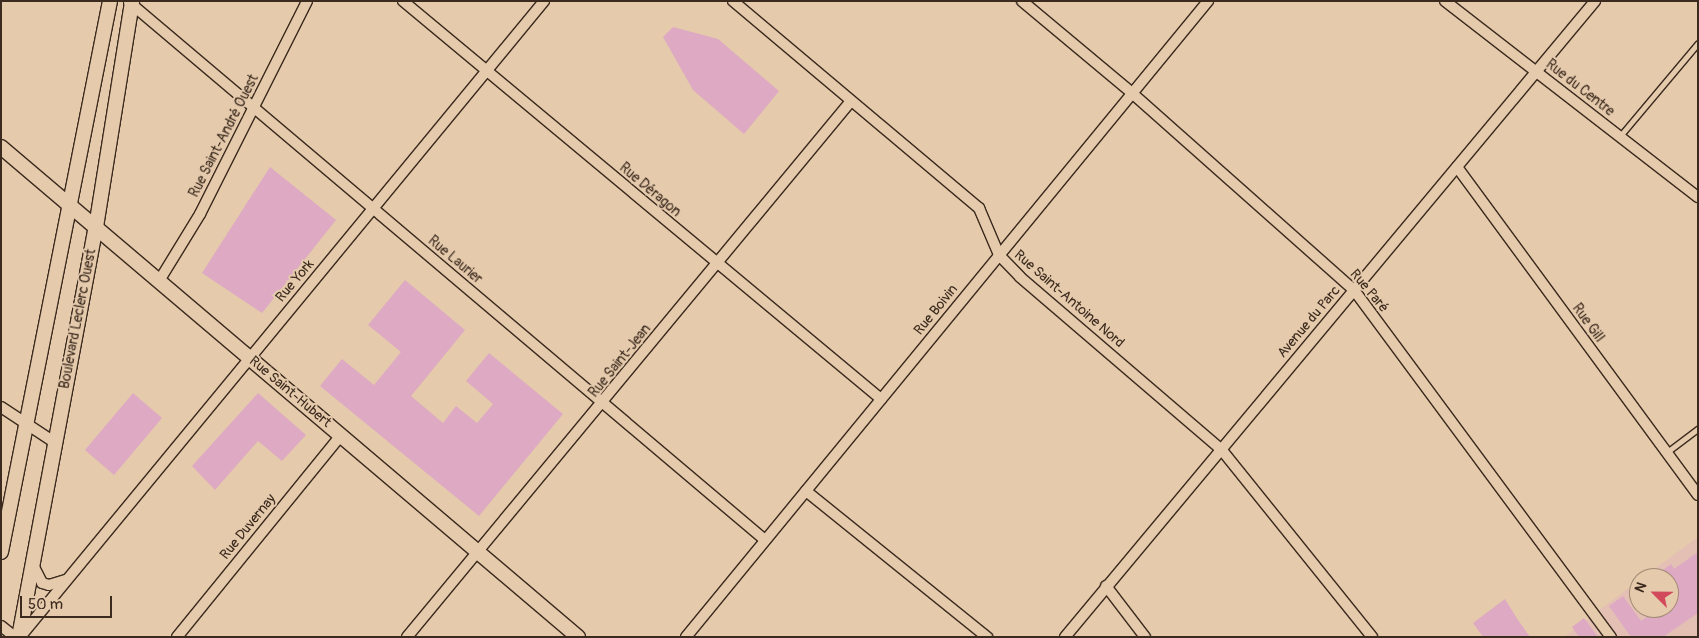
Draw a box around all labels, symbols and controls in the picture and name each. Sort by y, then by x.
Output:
street label: Rue du Centre [1542,56,1618,120]
street label: Rue Saint-André Ouest [186,72,262,200]
street label: Rue Déragon [616,159,684,221]
street label: Rue Laurier [424,232,486,288]
street label: Rue Saint-Antoine Nord [1011,247,1127,351]
street label: Boulevard Leclerc Ouest [56,248,100,390]
street label: Rue York [272,256,318,306]
street label: Rue Paré [1346,266,1392,316]
street label: Rue Boivin [911,281,961,339]
street label: Avenue du Parc [1274,283,1344,361]
street label: Rue Gill [1568,300,1608,346]
street label: Rue Saint-Jean [585,321,655,401]
street label: Rue Saint-Hubert [246,353,334,431]
street label: Rue Duvernay [217,491,279,563]
north arrow [1629,568,1679,618]
text: N [1631,580,1650,595]
scale bar [22,586,115,618]
text: 50 m [28,595,63,614]

